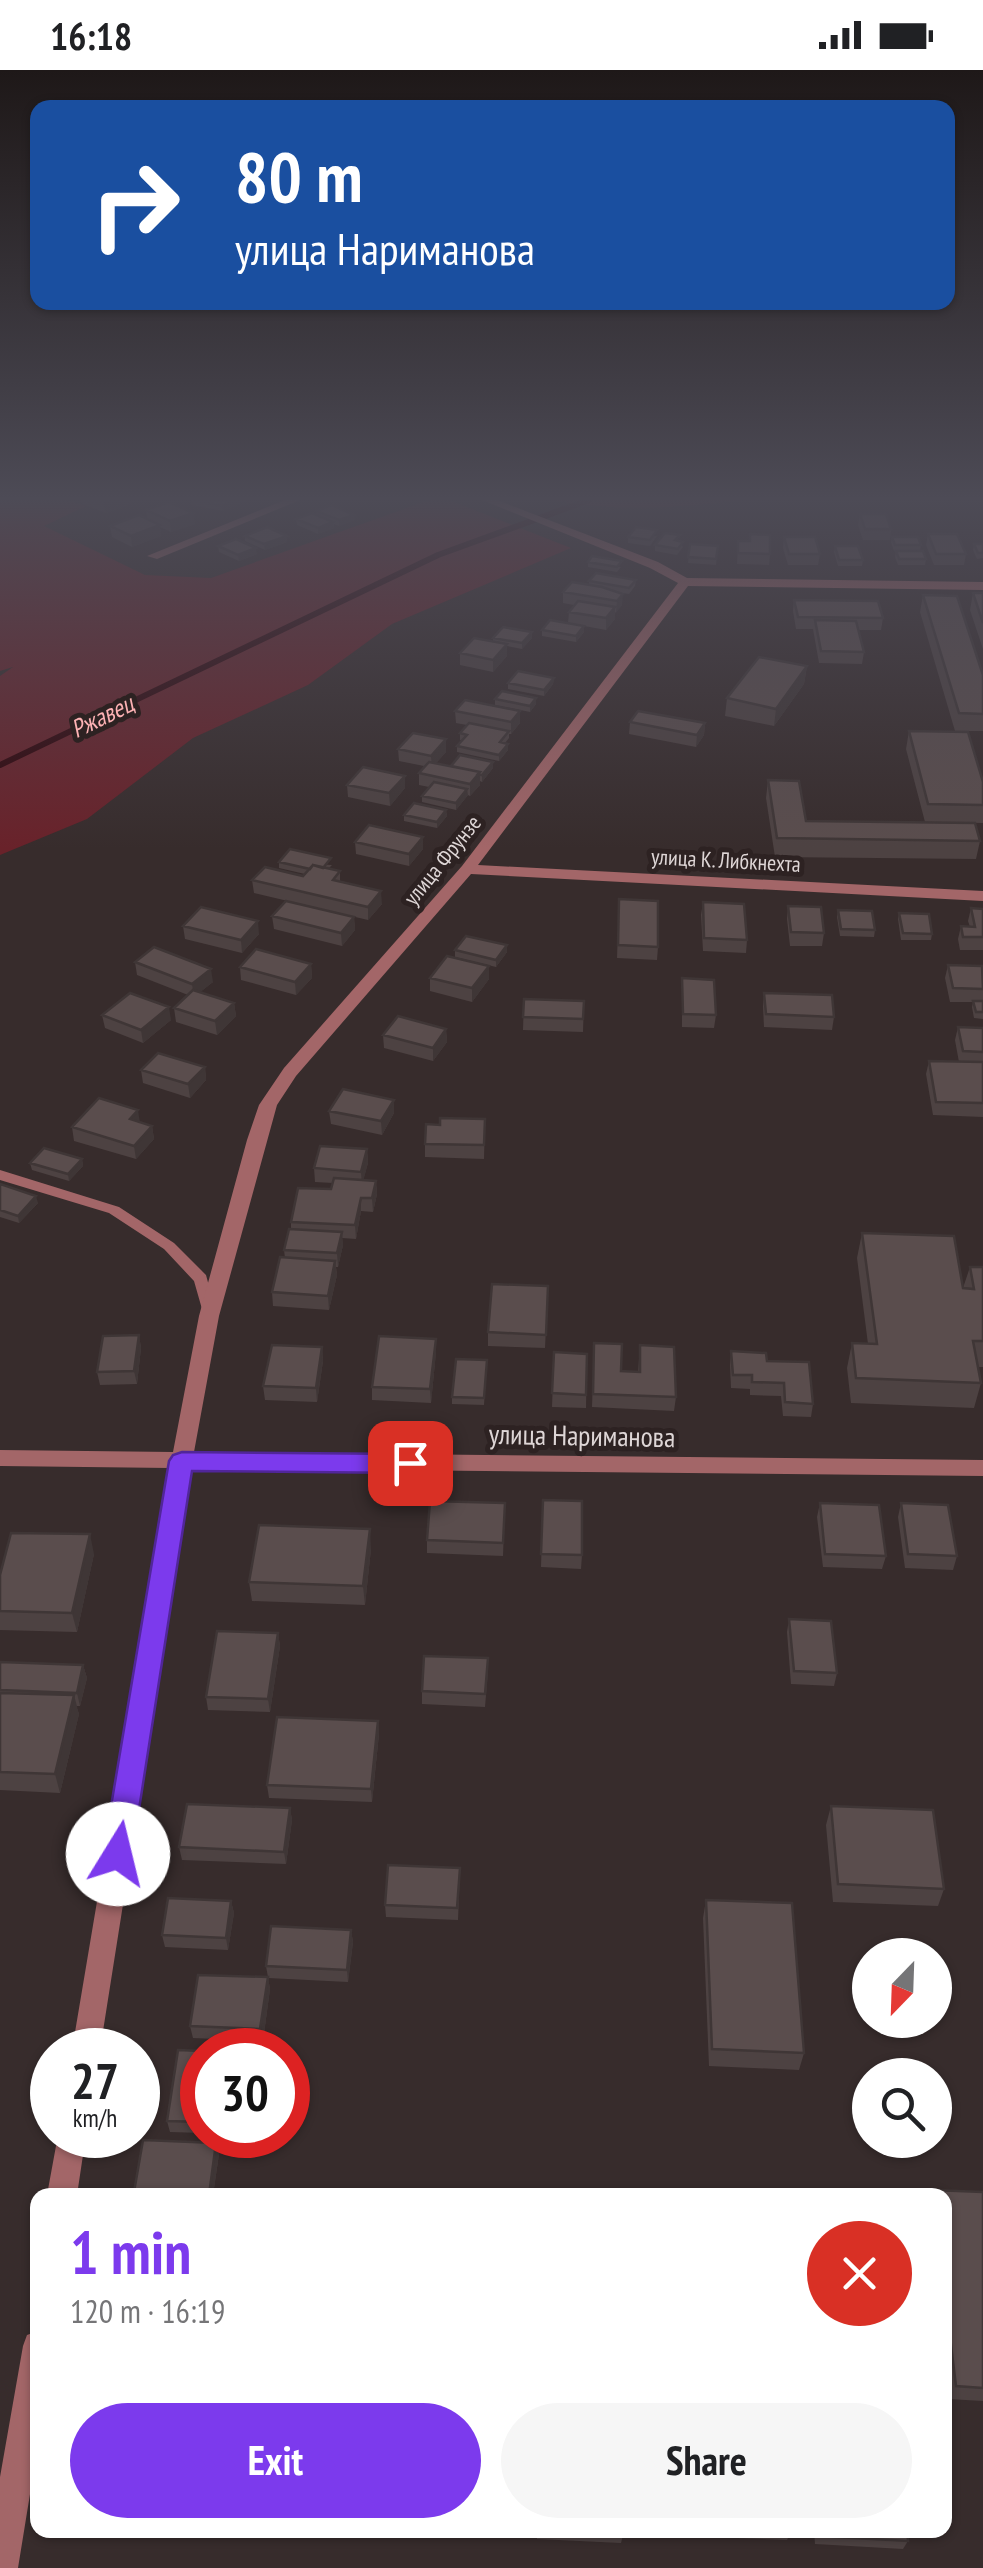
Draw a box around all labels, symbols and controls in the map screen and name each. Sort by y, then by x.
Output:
text: 16:18 [50,11,132,60]
text: 80 m [235,131,363,221]
icon: right [70,140,200,270]
text: улица Нариманова [235,219,535,277]
water label: Ржавец [65,686,140,745]
street label: улица Фрунзе [397,809,487,911]
street label: улица К. Либкнехта [651,842,801,878]
street label: улица Нариманова [488,1415,676,1455]
pin [368,1421,453,1506]
icon: arrive [383,1436,438,1491]
position arrow [66,1802,170,1906]
north arrow [852,1938,952,2038]
map controls [852,1938,952,2158]
speed limit sign: 30 [180,2028,310,2158]
text: 27 [71,2048,119,2113]
button: search [852,2058,952,2158]
text: km/h [73,2102,117,2134]
text: 1 min [70,2213,191,2291]
button: close [807,2221,912,2326]
text: 120 m · 16:19 [70,2290,225,2332]
button: Exit [70,2403,481,2518]
button: Share [501,2403,912,2518]

